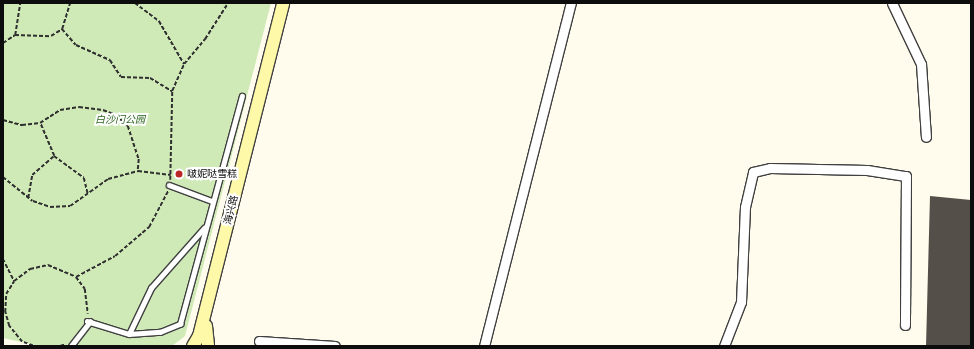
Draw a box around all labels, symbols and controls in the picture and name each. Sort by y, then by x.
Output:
park label: 白沙门公园 [95,114,145,126]
place label: 啵妮哒雪糕 [187,168,237,180]
marker: 啵妮哒雪糕 [174,169,184,179]
street label: 海兴路 [222,194,240,226]

